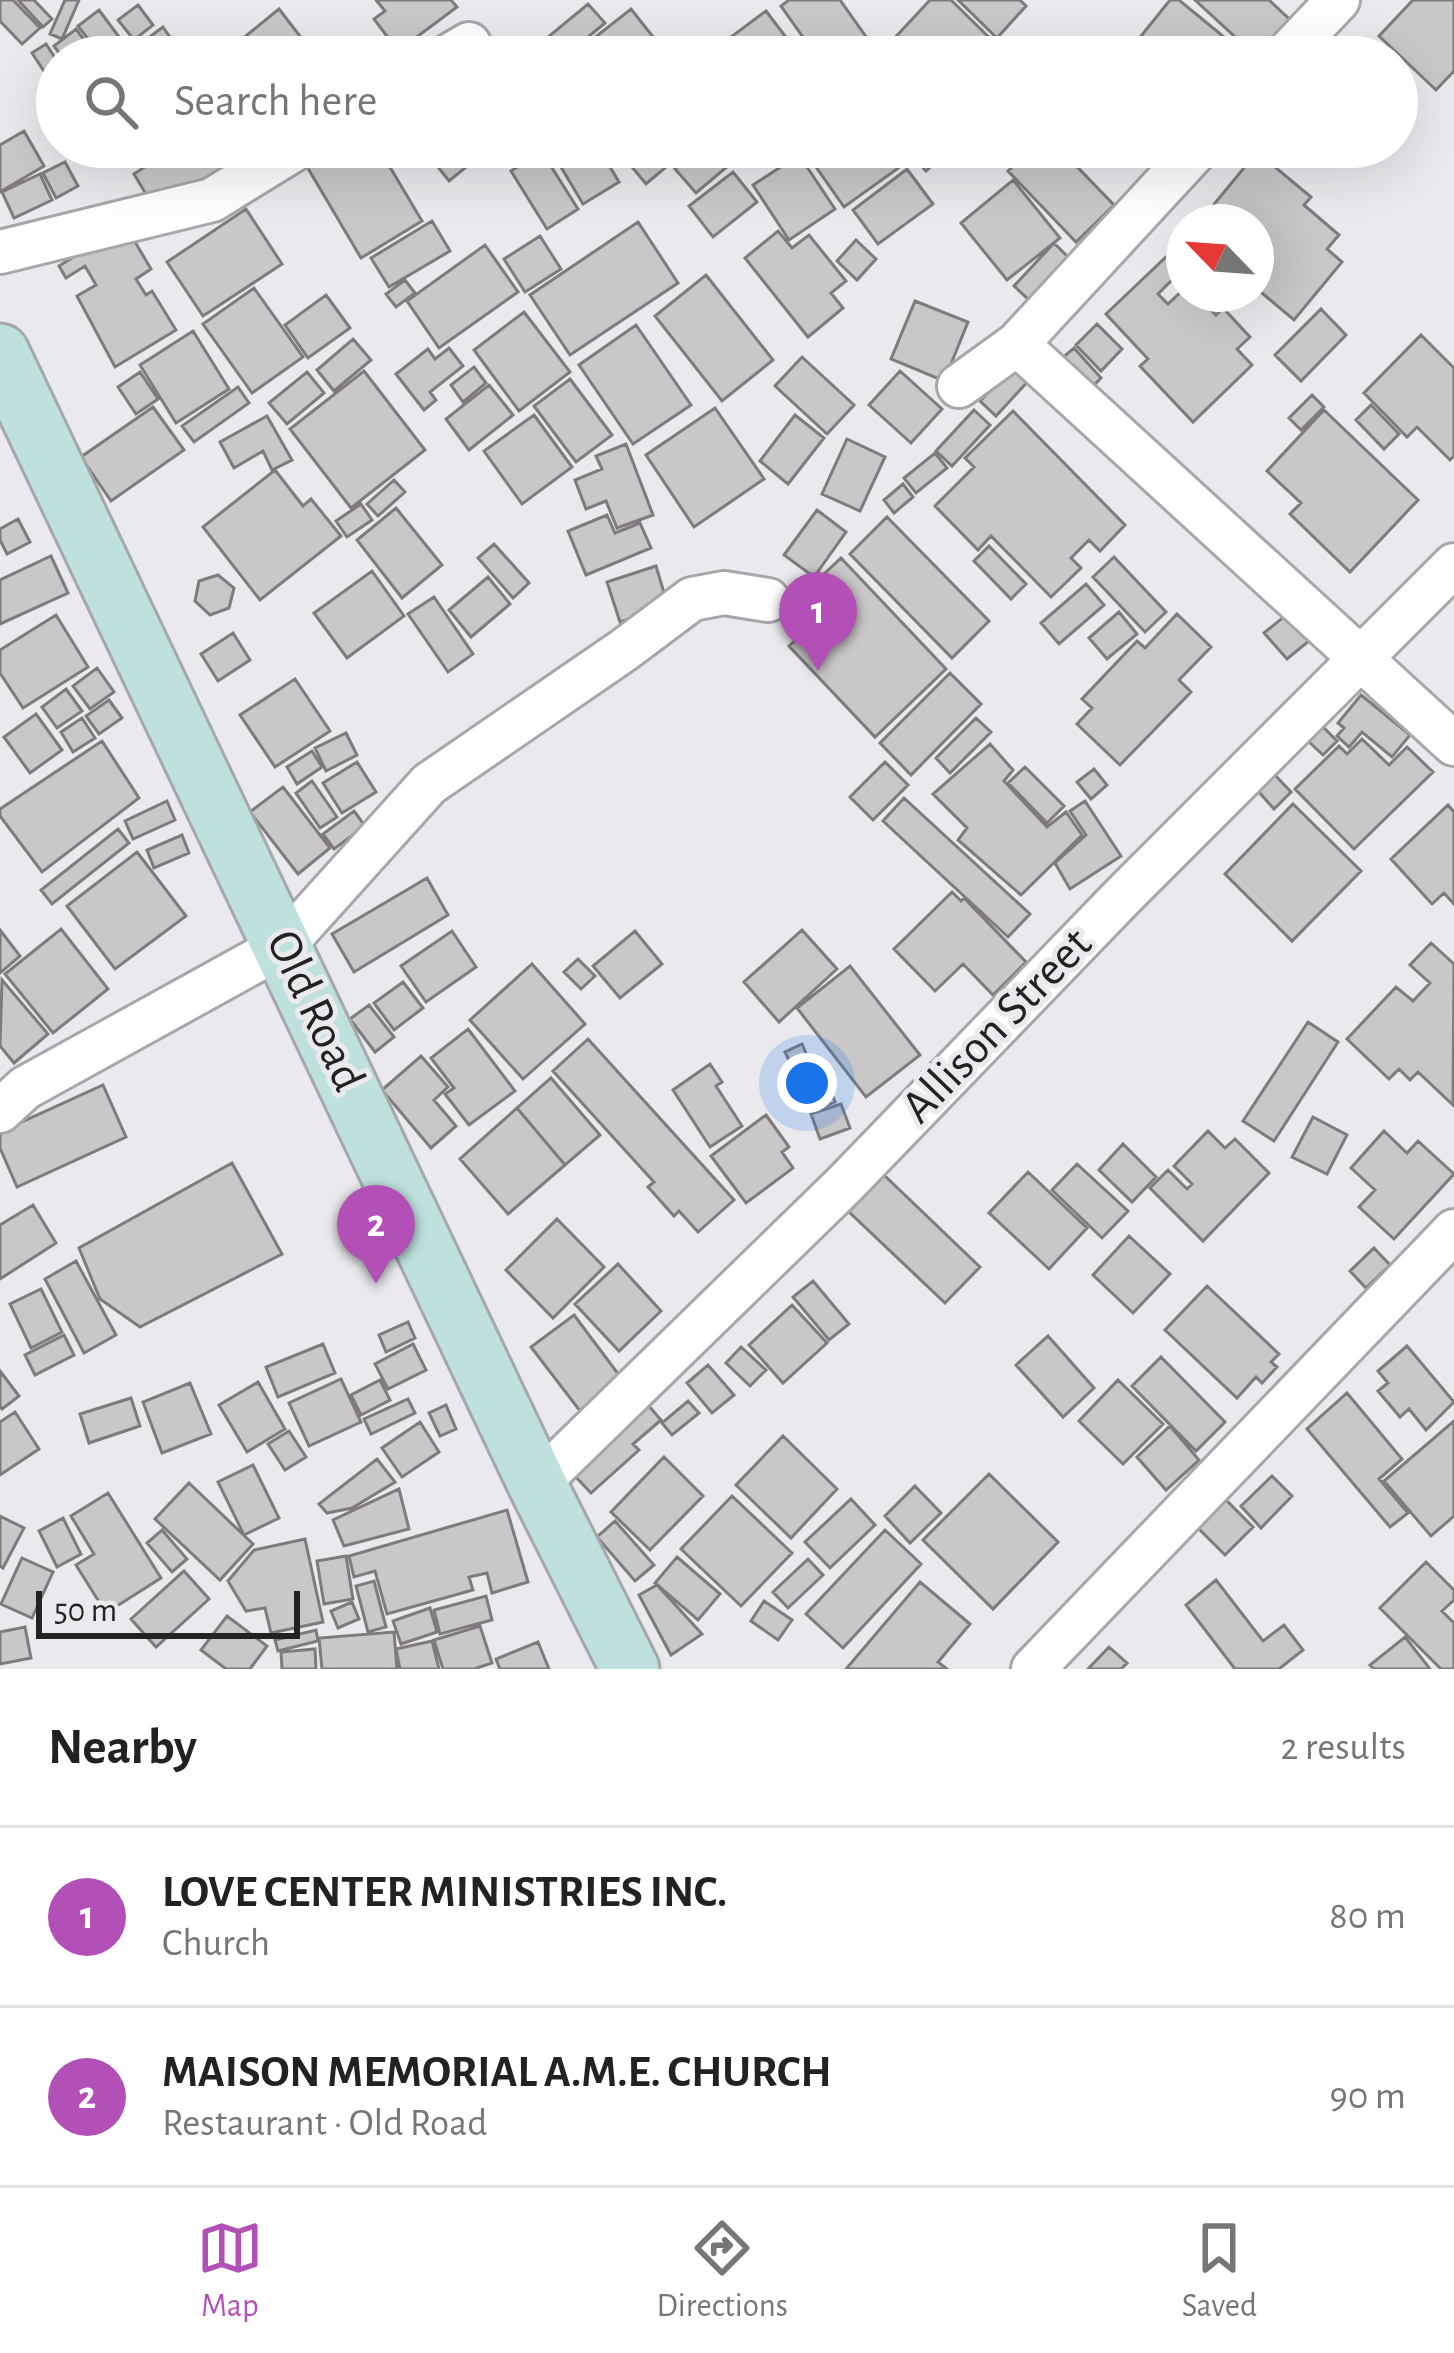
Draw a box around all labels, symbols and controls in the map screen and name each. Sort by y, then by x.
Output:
search box [36,36,1418,168]
icon: search [78,69,144,135]
text: Search here [174,79,377,124]
north arrow [1166,204,1274,312]
pin: 1 [779,572,857,671]
street label: Allison Street [893,920,1101,1132]
street label: Old Road [257,924,373,1098]
your location [777,1053,837,1113]
pin: 2 [337,1185,415,1284]
scale bar [36,1585,300,1638]
text: 50 m [54,1595,117,1628]
text: Nearby [48,1722,197,1773]
text: 2 results [1280,1728,1406,1767]
text: LOVE CENTER MINISTRIES INC. [162,1870,727,1915]
text: 1 [80,1897,94,1936]
text: 80 m [1329,1897,1406,1936]
text: Church [162,1924,270,1963]
text: MAISON MEMORIAL A.M.E. CHURCH [162,2050,832,2095]
text: 2 [78,2077,96,2116]
text: 90 m [1329,2077,1406,2116]
text: Restaurant · Old Road [162,2104,487,2143]
tab: Map [197,2215,263,2327]
tab: Directions [656,2215,788,2327]
tab: Saved [1182,2215,1257,2327]

